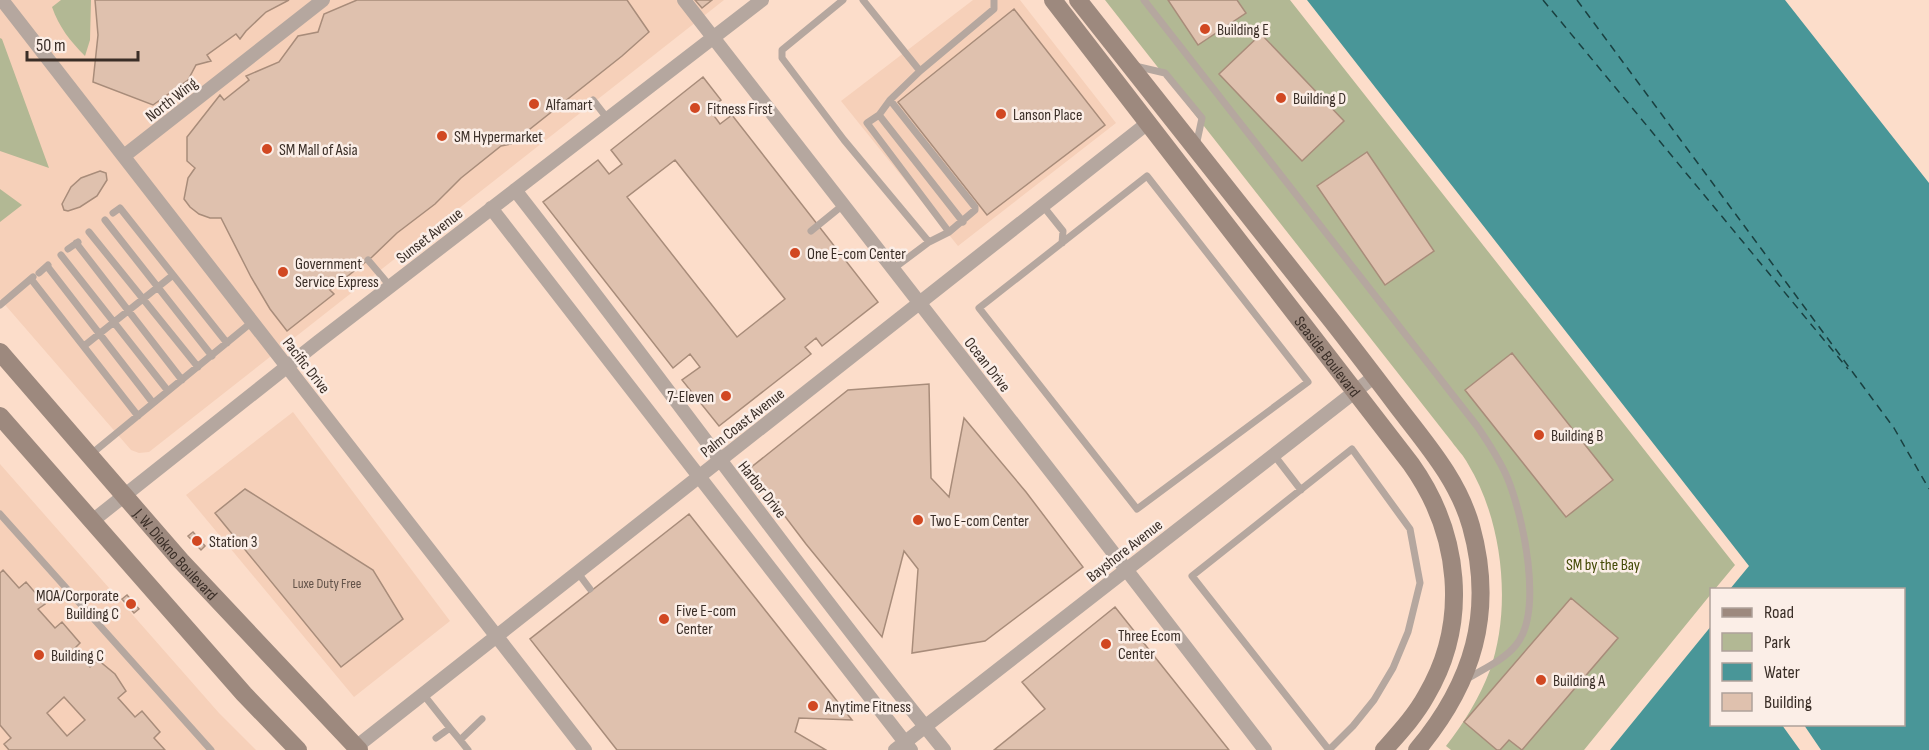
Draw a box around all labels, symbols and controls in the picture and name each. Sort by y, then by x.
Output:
place label: Building E [1217,21,1269,40]
marker: Building E [1198,22,1212,36]
scale bar [27,24,138,62]
text: 50 m [36,35,66,56]
street label: North Wing [142,74,202,126]
place label: Building D [1293,90,1346,109]
marker: Building D [1274,91,1288,105]
place label: Alfamart [545,96,593,115]
marker: Alfamart [527,97,541,111]
place label: Fitness First [707,100,773,119]
marker: Fitness First [688,101,702,115]
place label: Lanson Place [1013,106,1082,125]
marker: Lanson Place [994,107,1008,121]
place label: SM Hypermarket [454,128,543,147]
marker: SM Hypermarket [435,129,449,143]
place label: SM Mall of Asia [279,141,358,160]
marker: SM Mall of Asia [260,142,274,156]
street label: Sunset Avenue [393,204,467,268]
place label: One E-com Center [807,245,906,264]
marker: One E-com Center [788,246,802,260]
place label: Government Service Express [295,255,379,292]
marker: Government Service Express [276,265,290,279]
street label: Seaside Boulevard [1290,313,1364,401]
street label: Pacific Drive [278,334,334,398]
street label: Ocean Drive [960,334,1014,396]
street label: Palm Coast Avenue [697,385,789,462]
place label: 7-Eleven [667,388,714,407]
marker: 7-Eleven [719,389,733,403]
place label: Building B [1551,427,1603,446]
marker: Building B [1532,428,1546,442]
street label: Harbor Drive [734,458,790,522]
street label: J. W. Diokno Boulevard [128,505,221,605]
place label: Two E-com Center [930,512,1029,531]
marker: Two E-com Center [911,513,925,527]
street label: Bayshore Avenue [1083,516,1167,587]
place label: Station 3 [209,533,257,552]
marker: Station 3 [190,534,204,548]
park label: SM by the Bay [1566,556,1640,575]
house number: Luxe Duty Free [293,575,361,592]
place label: MOA/Corporate Building C [36,587,119,624]
legend [1710,588,1905,726]
marker: MOA/Corporate Building C [124,597,138,611]
place label: Five E-com Center [676,602,736,639]
text: Road [1764,602,1794,623]
marker: Five E-com Center [657,612,671,626]
place label: Three Ecom Center [1118,627,1181,664]
text: Park [1764,632,1790,653]
marker: Three Ecom Center [1099,637,1113,651]
place label: Building C [51,647,104,666]
marker: Building C [32,648,46,662]
text: Water [1764,662,1800,683]
place label: Building A [1553,672,1605,691]
marker: Building A [1534,673,1548,687]
text: Building [1764,692,1812,713]
place label: Anytime Fitness [824,698,911,717]
marker: Anytime Fitness [806,699,820,713]

